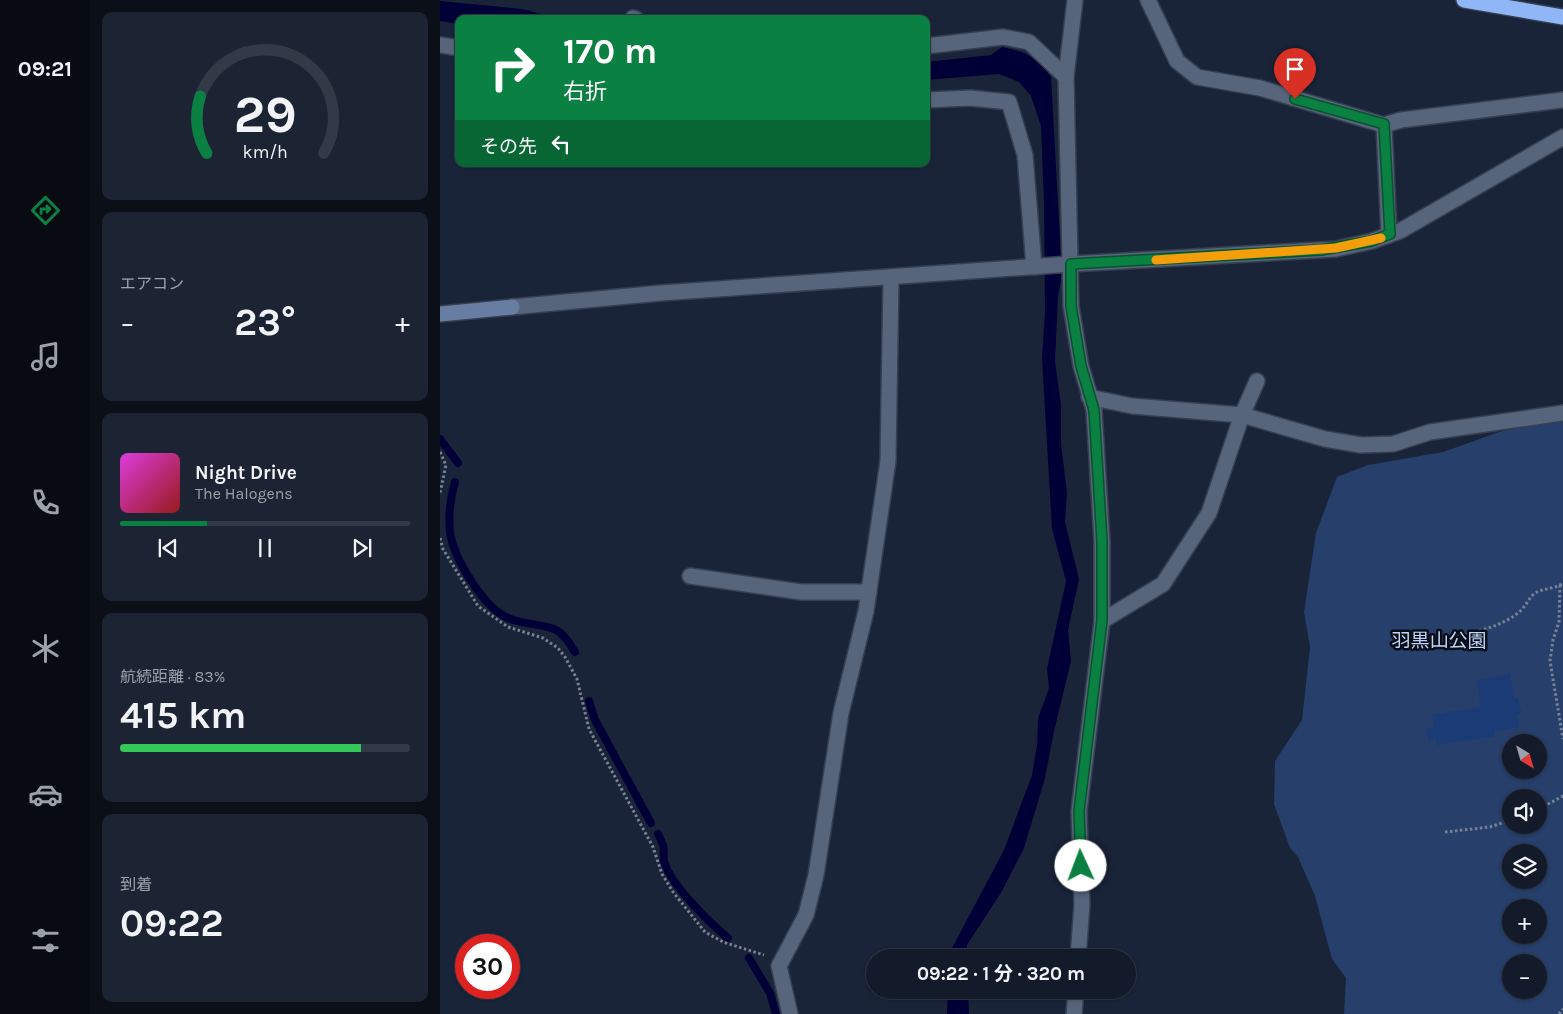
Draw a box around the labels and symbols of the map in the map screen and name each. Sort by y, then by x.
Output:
pin [1274,48,1316,99]
park label: 羽黒山公園 [1391,630,1487,652]
north arrow [1502,734,1548,779]
position arrow [1054,839,1106,891]
speed limit sign: 30 [455,934,520,999]

